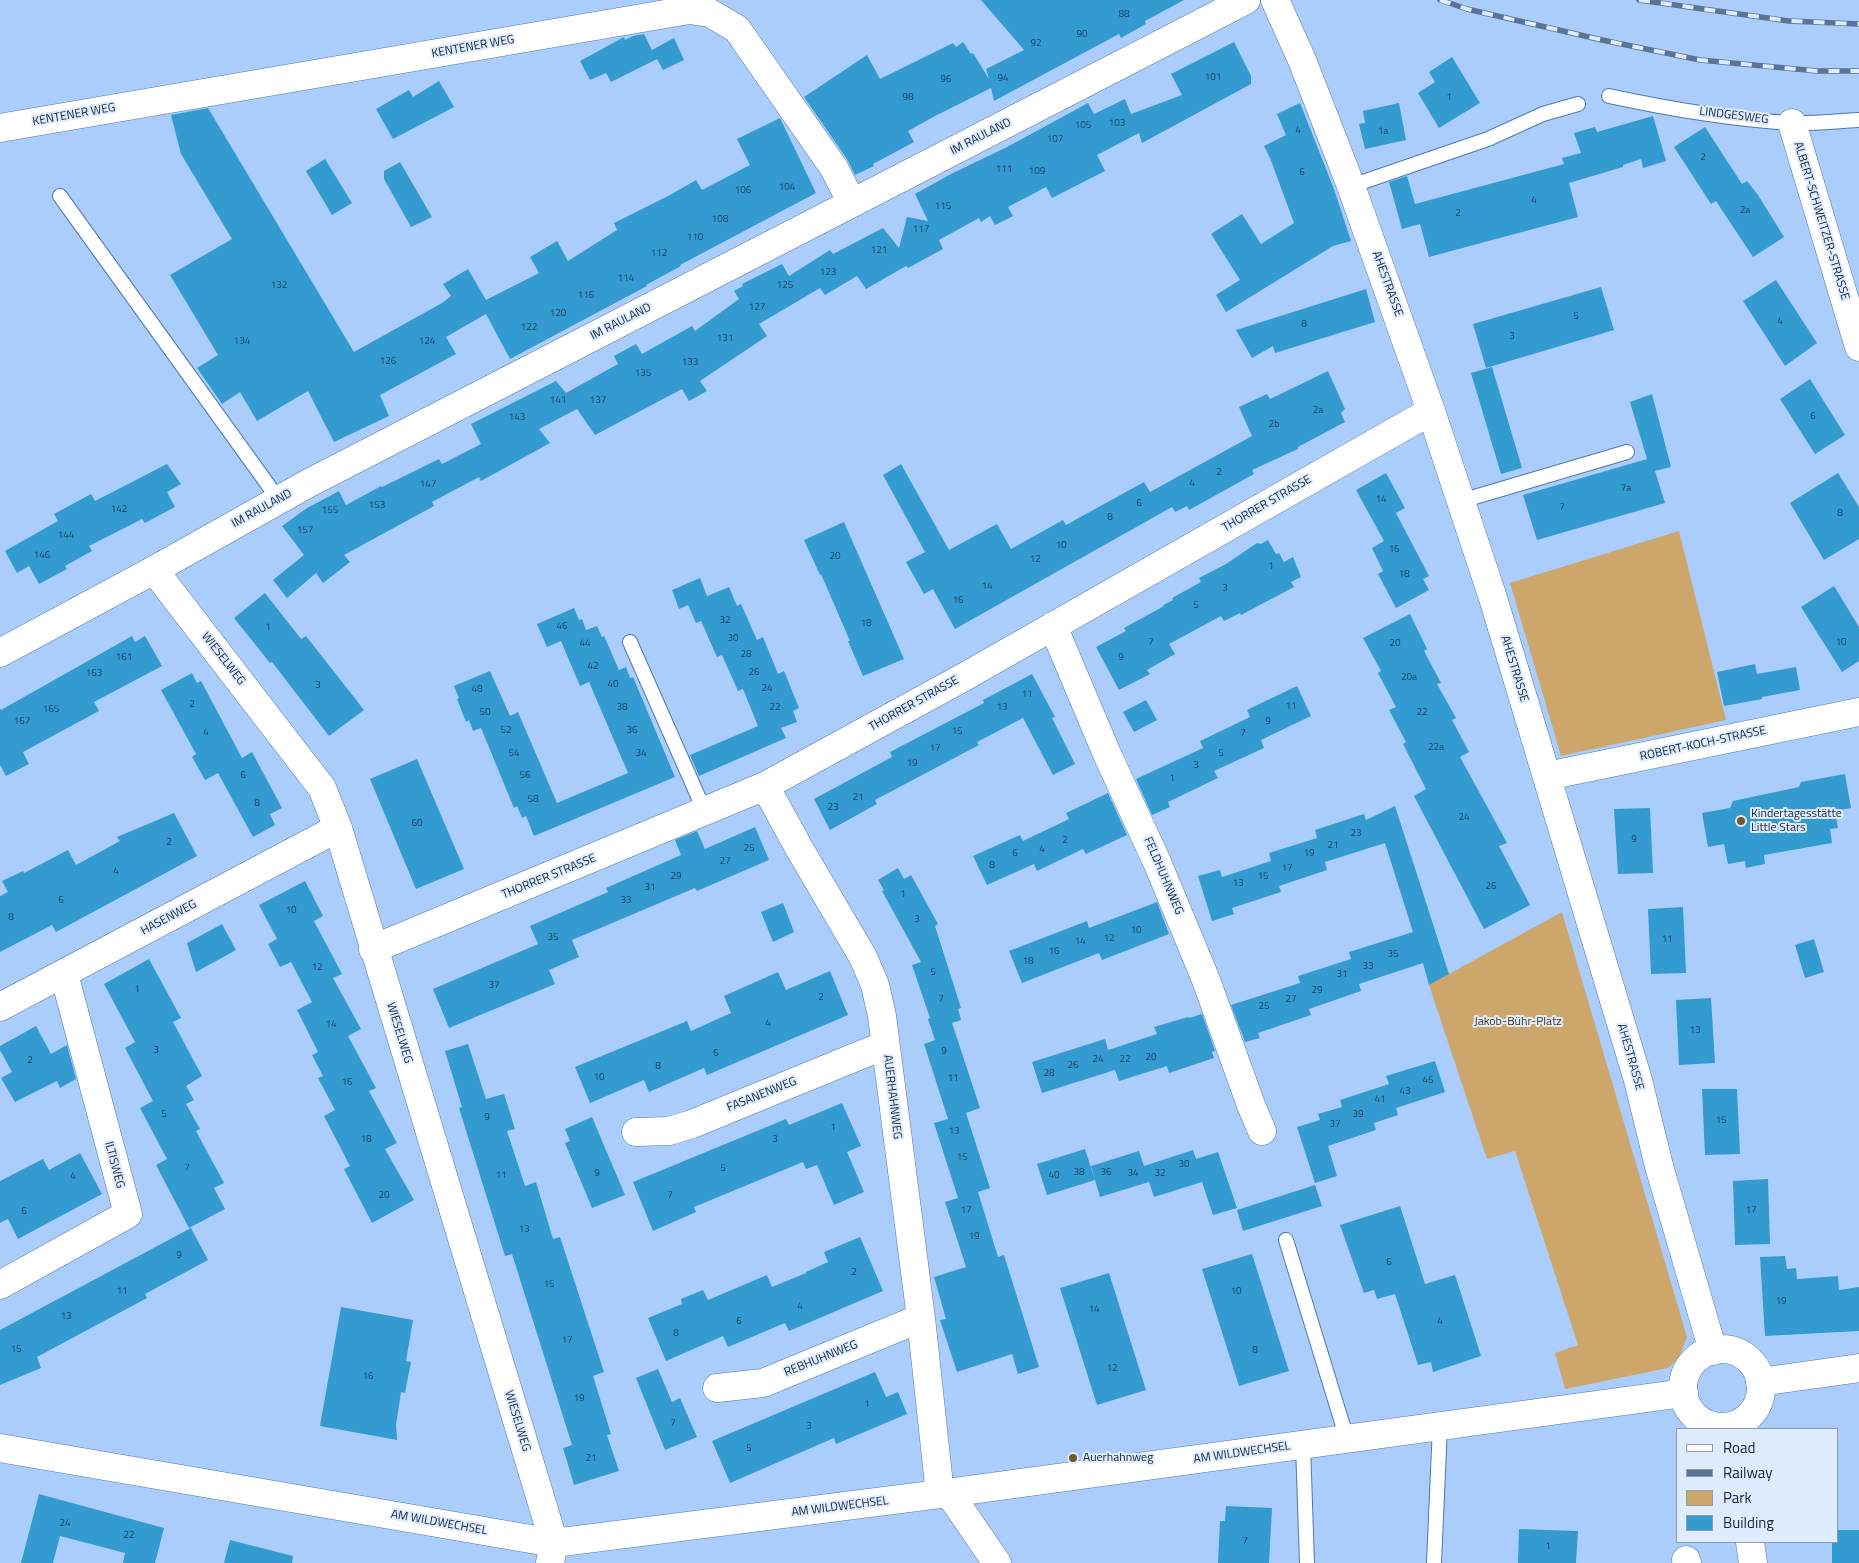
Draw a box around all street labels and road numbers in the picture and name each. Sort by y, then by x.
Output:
street label: KENTENER WEG [430,33,516,61]
street label: KENTENER WEG [31,101,117,129]
street label: LINDGESWEG [1699,105,1769,127]
street label: IM RAULAND [948,115,1014,159]
street label: ALBERT-SCHWEITZER-STRASSE [1790,140,1852,302]
street label: AHESTRASSE [1368,249,1406,319]
street label: IM RAULAND [588,300,654,344]
street label: THORRER STRASSE [1220,473,1314,535]
street label: IM RAULAND [229,487,295,531]
street label: WIESELWEG [198,630,248,688]
street label: AHESTRASSE [1497,634,1531,704]
street label: THORRER STRASSE [867,673,961,735]
street label: ROBERT-KOCH-STRASSE [1639,724,1767,764]
street label: FELDHUHNWEG [1140,835,1186,917]
street label: THORRER STRASSE [500,851,598,903]
street label: HASENWEG [139,897,199,939]
street label: WIESELWEG [383,1001,415,1065]
street label: AHESTRASSE [1614,1022,1646,1092]
street label: AUERHAHNWEG [880,1054,904,1140]
street label: FASANENWEG [725,1074,799,1116]
street label: ILTISWEG [101,1140,127,1190]
street label: REBHUHNWEG [782,1338,860,1380]
street label: WIESELWEG [501,1389,533,1453]
street label: AM WILDWECHSEL [1193,1439,1291,1467]
street label: AM WILDWECHSEL [791,1494,889,1520]
street label: AM WILDWECHSEL [390,1507,488,1539]

